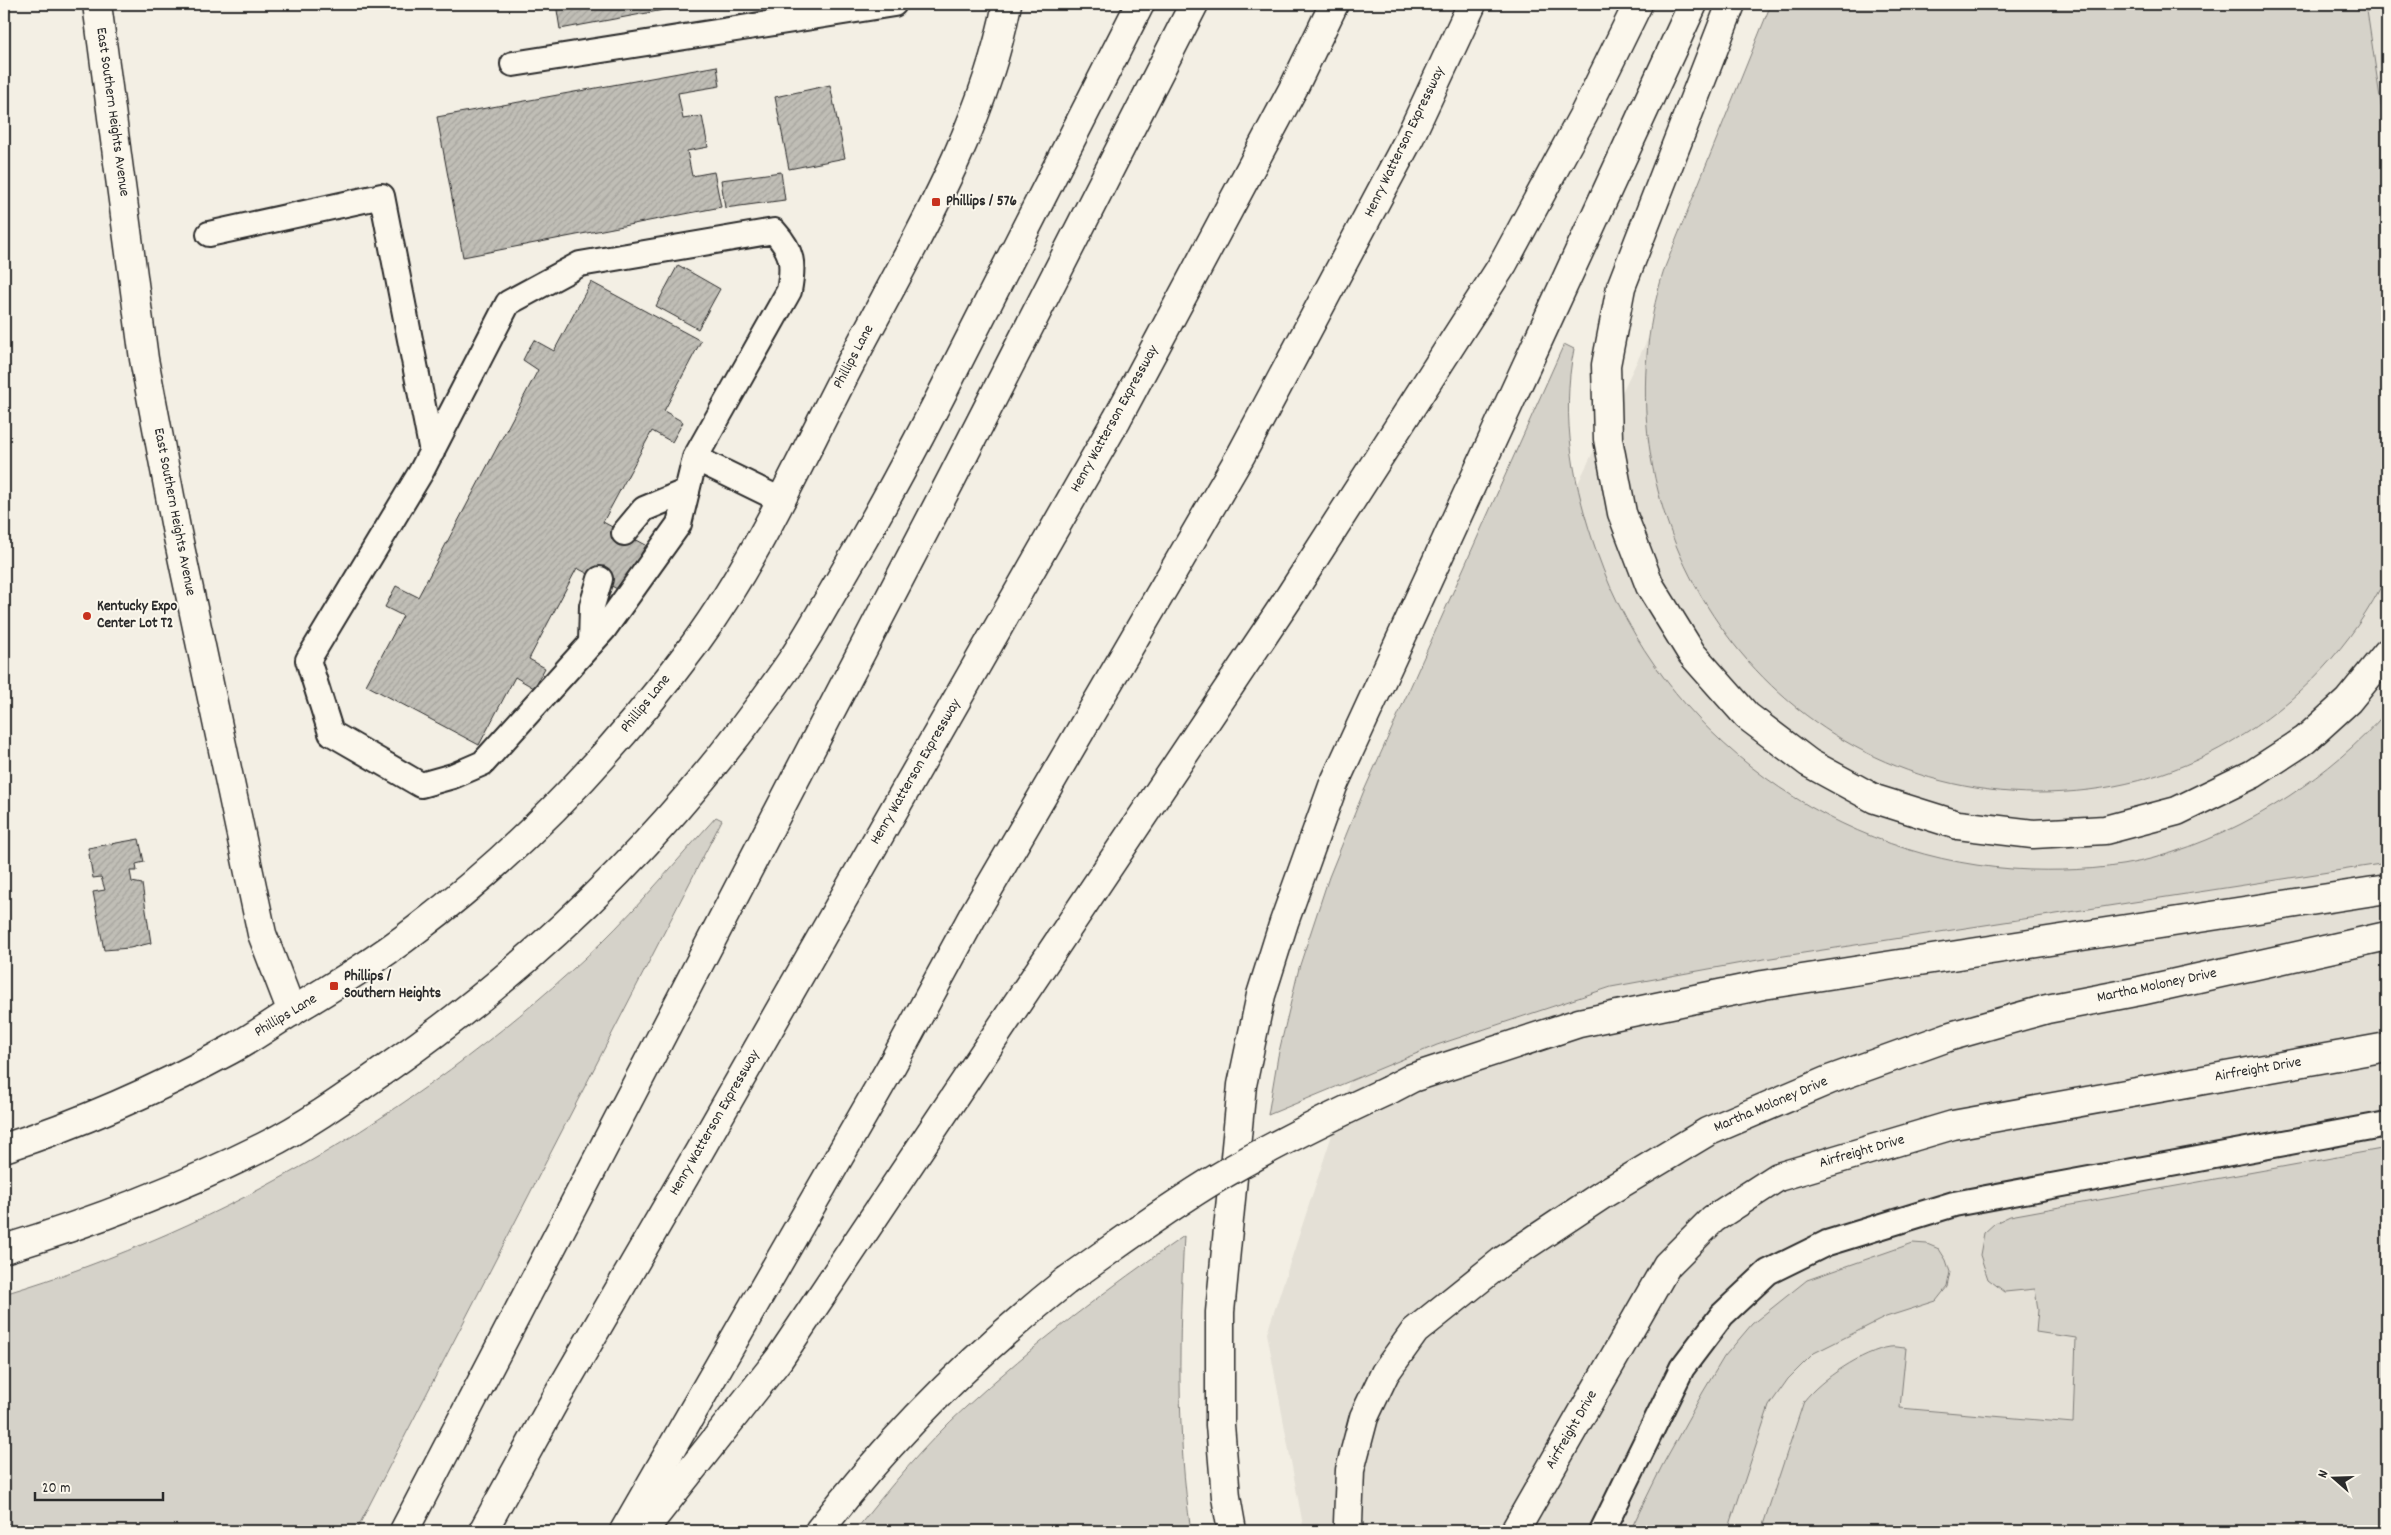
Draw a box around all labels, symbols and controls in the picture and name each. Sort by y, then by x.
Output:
street label: East Southern Heights Avenue [89,26,135,198]
street label: Henry Watterson Expressway [1359,62,1452,221]
place label: Phillips / 576 [946,191,1017,213]
marker: Phillips / 576 [930,196,942,208]
street label: Phillips Lane [828,321,880,393]
street label: Henry Watterson Expressway [1065,341,1165,497]
street label: East Southern Heights Avenue [147,426,201,598]
place label: Kentucky Expo Center Lot T2 [97,596,177,635]
marker: Kentucky Expo Center Lot T2 [81,610,93,622]
street label: Phillips Lane [616,670,677,738]
street label: Henry Watterson Expressway [865,694,967,849]
street label: Martha Moloney Drive [2095,962,2219,1009]
place label: Phillips / Southern Heights [344,966,441,1005]
marker: Phillips / Southern Heights [328,980,340,992]
street label: Phillips Lane [250,988,322,1043]
street label: Henry Watterson Expressway [664,1045,766,1200]
street label: Airfreight Drive [2213,1051,2304,1088]
street label: Martha Moloney Drive [1711,1071,1832,1139]
street label: Airfreight Drive [1817,1129,1908,1175]
street label: Airfreight Drive [1540,1386,1604,1474]
north arrow [2308,1452,2358,1502]
text: N [2313,1467,2334,1481]
scale bar [35,1470,162,1502]
text: 20 m [42,1478,70,1500]

